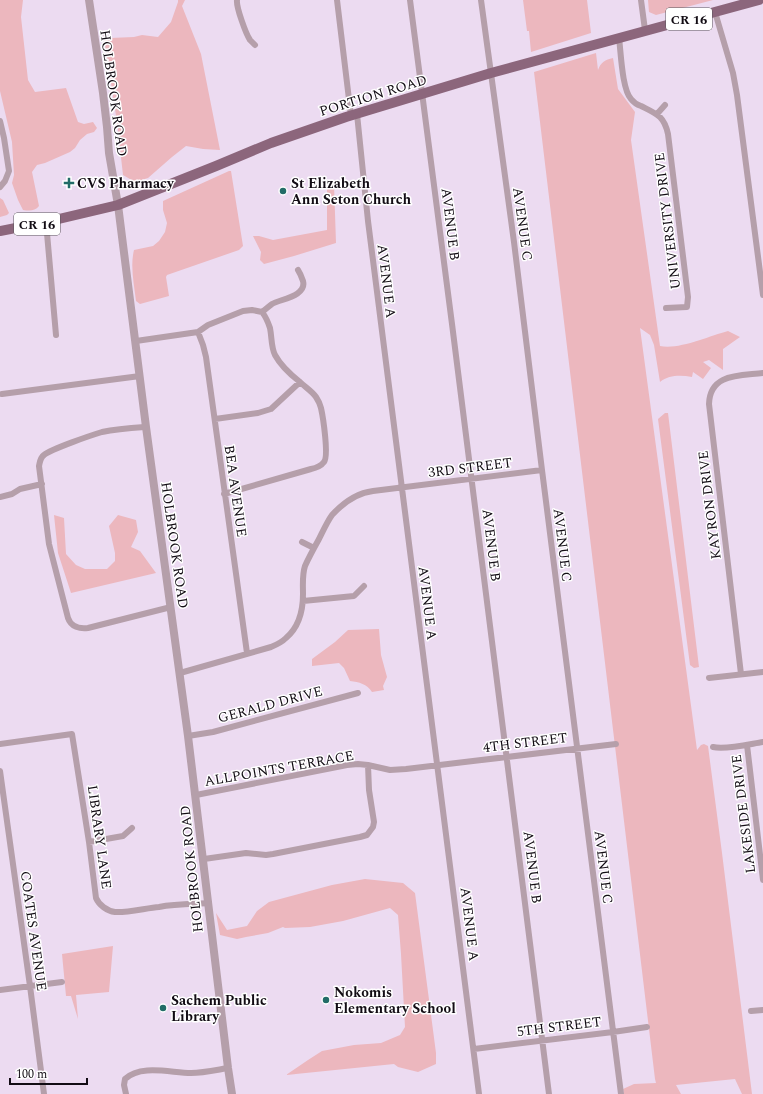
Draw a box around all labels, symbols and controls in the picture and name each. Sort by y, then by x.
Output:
road number: CR 16 [666,8,712,30]
street label: HOLBROOK ROAD [94,28,133,158]
street label: PORTION ROAD [317,69,430,122]
street label: UNIVERSITY DRIVE [649,151,686,290]
place label: CVS Pharmacy [77,173,175,194]
place label: St Elizabeth Ann Seton Church [291,173,411,210]
marker: CVS Pharmacy [64,178,74,188]
marker: St Elizabeth Ann Seton Church [278,186,288,196]
street label: AVENUE C [507,186,538,262]
street label: AVENUE B [436,187,465,262]
road number: CR 16 [14,213,60,235]
street label: AVENUE A [372,243,402,320]
street label: BEA AVENUE [219,444,252,538]
street label: KAYRON DRIVE [692,449,727,560]
street label: 3RD STREET [427,452,513,483]
street label: HOLBROOK ROAD [155,480,194,610]
street label: AVENUE C [548,507,577,583]
street label: AVENUE B [477,508,506,583]
street label: AVENUE A [413,565,443,642]
street label: GERALD DRIVE [215,680,325,729]
street label: 4TH STREET [482,727,569,758]
street label: ALLPOINTS TERRACE [203,745,356,792]
street label: LAKESIDE DRIVE [726,753,761,875]
street label: LIBRARY LANE [82,784,117,890]
street label: HOLBROOK ROAD [174,804,209,934]
street label: AVENUE C [589,829,618,905]
street label: AVENUE B [518,830,547,905]
street label: COATES AVENUE [15,870,52,992]
street label: AVENUE A [455,886,485,963]
place label: Nokomis Elementary School [334,982,456,1019]
place label: Sachem Public Library [171,990,267,1027]
marker: Nokomis Elementary School [321,995,331,1005]
marker: Sachem Public Library [158,1003,168,1013]
street label: 5TH STREET [516,1011,603,1042]
scale bar [10,1060,87,1086]
text: 100 m [16,1065,47,1084]

